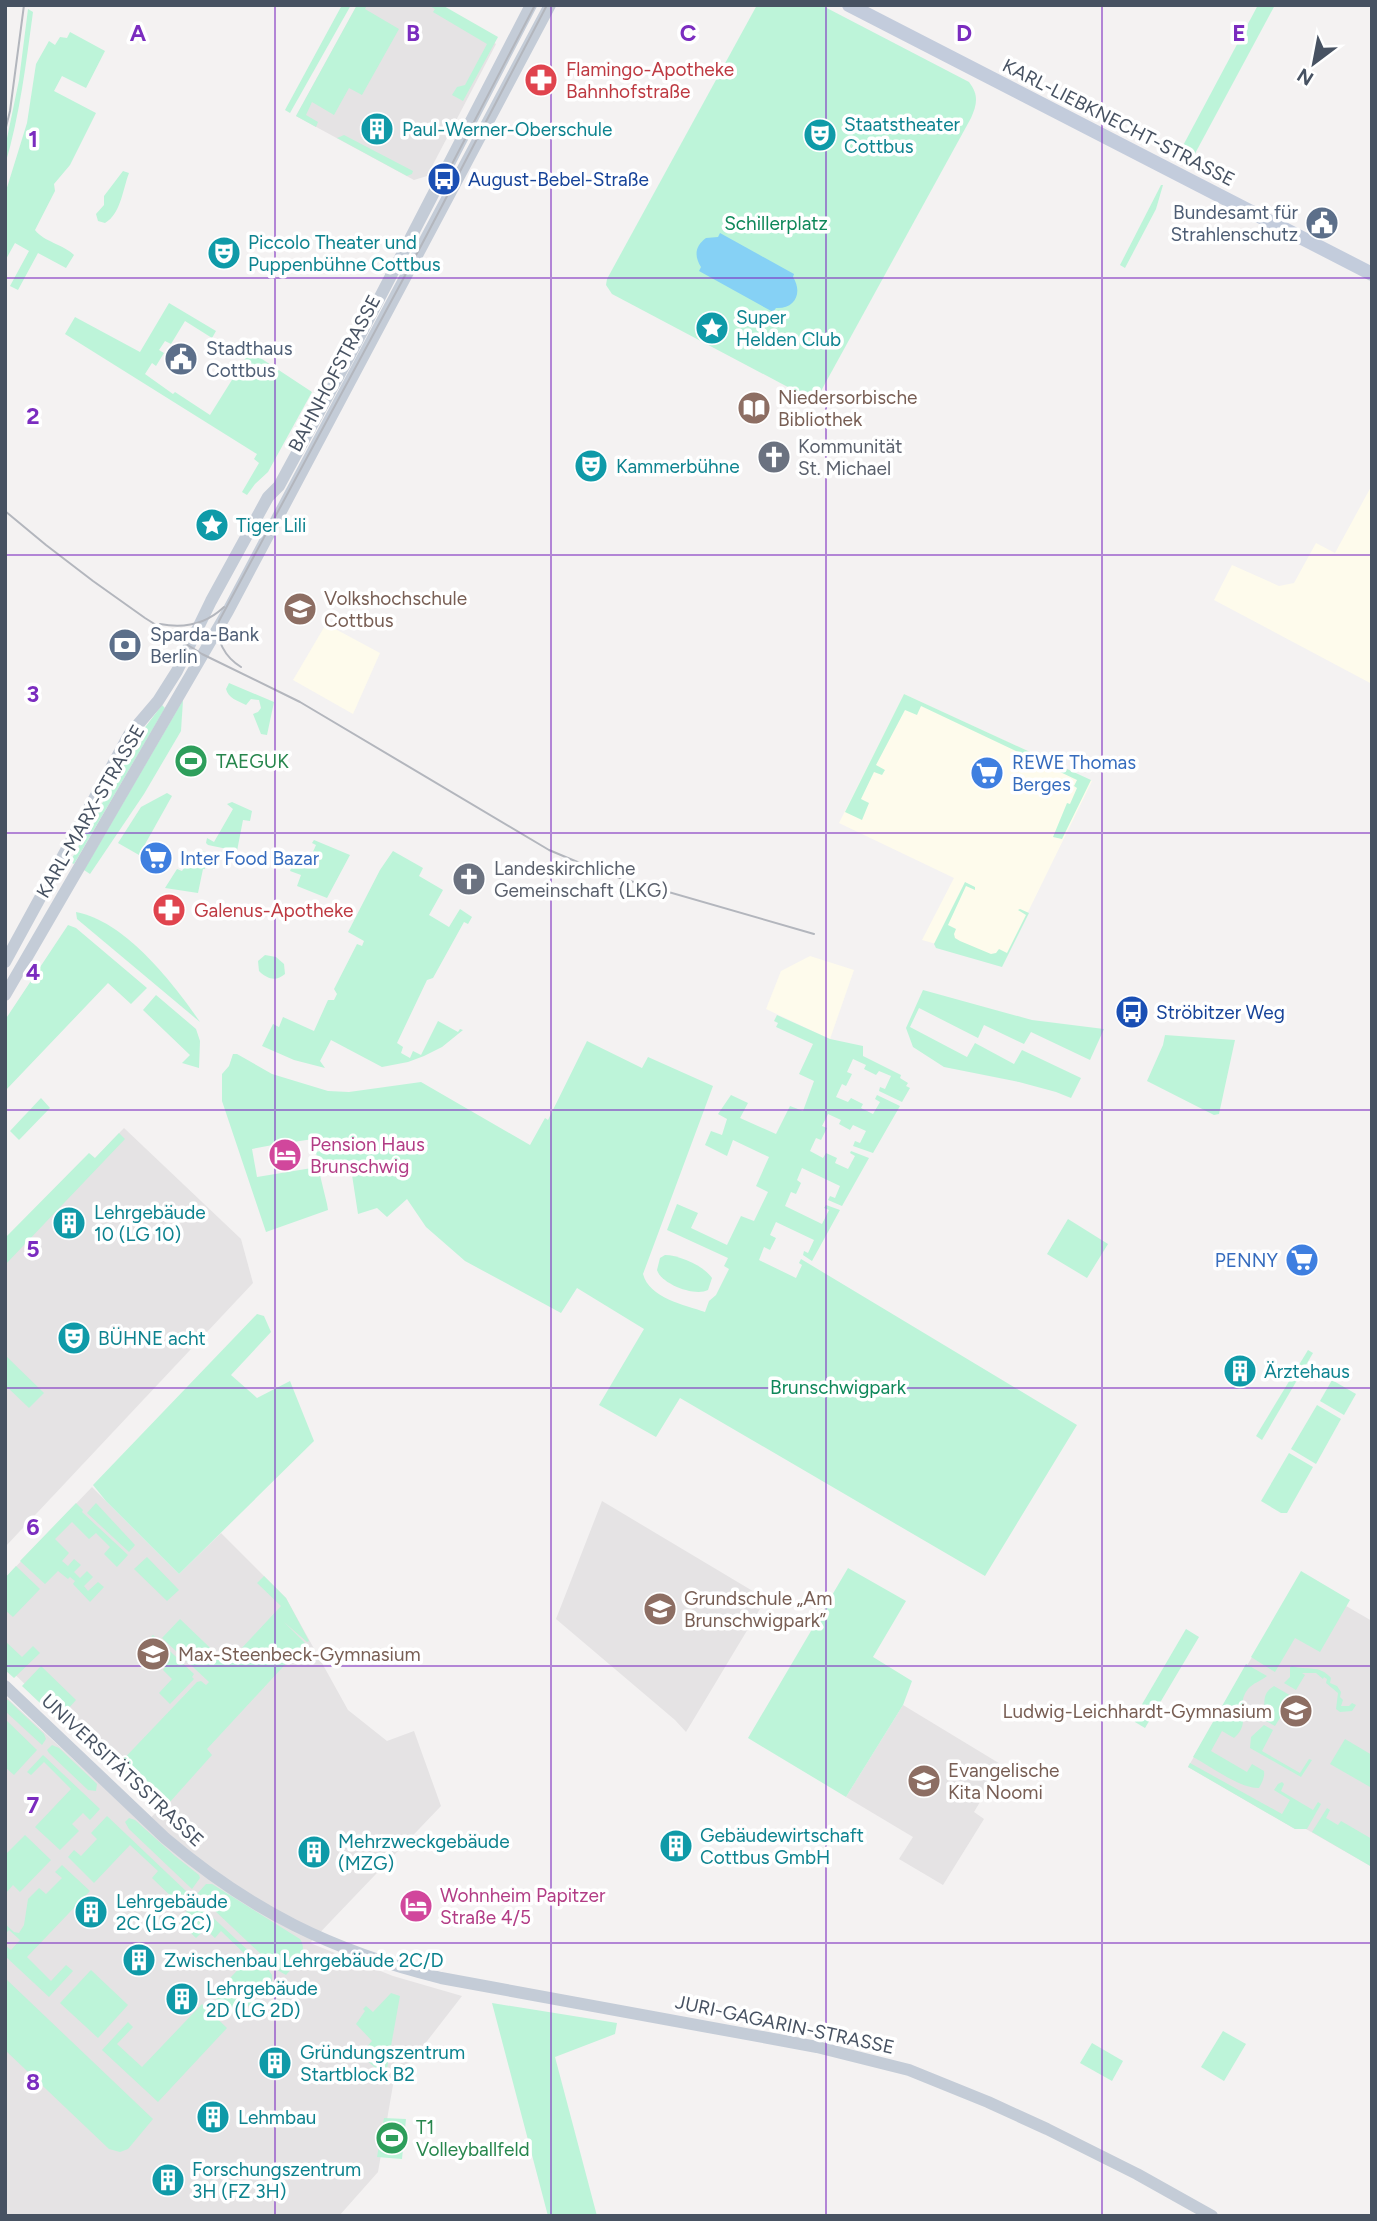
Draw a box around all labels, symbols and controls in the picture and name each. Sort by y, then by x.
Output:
text: A [130,19,147,47]
text: B [406,19,420,47]
text: C [680,19,697,47]
text: D [956,19,972,47]
text: E [1232,19,1246,47]
north arrow [1279,28,1349,98]
street label: KARL-LIEBKNECHT-STRASSE [999,54,1239,191]
place label: Flamingo-Apotheke Bahnhofstraße [566,58,734,103]
pharmacy icon: Flamingo-Apotheke Bahnhofstraße [522,61,560,99]
text: N [1293,63,1318,91]
building icon: Paul-Werner-Oberschule [358,110,396,148]
place label: Staatstheater Cottbus [844,113,961,158]
theatre icon: Staatstheater Cottbus [801,116,839,154]
place label: Paul-Werner-Oberschule [402,118,612,141]
text: 1 [28,125,38,153]
bus stop icon: August-Bebel-Straße [425,160,463,198]
place label: August-Bebel-Straße [468,168,649,191]
place label: Bundesamt für Strahlenschutz [1170,201,1299,246]
public building icon: Bundesamt für Strahlenschutz [1303,204,1341,242]
park label: Schillerplatz [724,212,828,235]
place label: Piccolo Theater und Puppenbühne Cottbus [248,231,441,276]
theatre icon: Piccolo Theater und Puppenbühne Cottbus [205,234,243,272]
street label: BAHNHOFSTRASSE [283,291,386,456]
place label: Super Helden Club [736,306,841,351]
place icon: Super Helden Club [693,309,731,347]
place label: Stadthaus Cottbus [206,337,293,382]
public building icon: Stadthaus Cottbus [162,340,200,378]
place label: Niedersorbische Bibliothek [778,386,917,431]
library icon: Niedersorbische Bibliothek [735,389,773,427]
text: 2 [26,402,40,430]
place label: Kommunität St. Michael [798,435,902,480]
church icon: Kommunität St. Michael [755,438,793,476]
theatre icon: Kammerbühne [572,447,610,485]
place label: Kammerbühne [616,455,740,478]
place icon: Tiger Lili [193,506,231,544]
place label: Tiger Lili [236,514,306,537]
place label: Volkshochschule Cottbus [324,587,467,632]
school or university icon: Volkshochschule Cottbus [281,590,319,628]
place label: Sparda-Bank Berlin [150,623,260,668]
bank icon: Sparda-Bank Berlin [106,626,144,664]
text: 3 [27,680,39,708]
street label: KARL-MARX-STRASSE [31,721,149,902]
sports icon: TAEGUK [172,742,210,780]
place label: TAEGUK [216,750,289,773]
place label: REWE Thomas Berges [1012,751,1136,796]
supermarket icon: REWE Thomas Berges [968,754,1006,792]
supermarket icon: Inter Food Bazar [137,839,175,877]
place label: Inter Food Bazar [180,847,320,870]
place label: Landeskirchliche Gemeinschaft (LKG) [494,857,668,902]
church icon: Landeskirchliche Gemeinschaft (LKG) [450,860,488,898]
pharmacy icon: Galenus-Apotheke [150,891,188,929]
place label: Galenus-Apotheke [194,899,353,922]
text: 4 [26,958,40,986]
bus stop icon: Ströbitzer Weg [1113,993,1151,1031]
place label: Ströbitzer Weg [1156,1001,1285,1024]
place label: Pension Haus Brunschwig [310,1133,425,1178]
hotel icon: Pension Haus Brunschwig [266,1136,304,1174]
place label: Lehrgebäude 10 (LG 10) [94,1201,206,1246]
building icon: Lehrgebäude 10 (LG 10) [50,1204,88,1242]
text: 5 [26,1235,40,1263]
supermarket icon: PENNY [1283,1241,1321,1279]
place label: PENNY [1215,1249,1279,1272]
theatre icon: BÜHNE acht [55,1319,93,1357]
place label: BÜHNE acht [98,1327,206,1350]
building icon: Ärztehaus [1221,1352,1259,1390]
place label: Ärztehaus [1264,1360,1350,1383]
park label: Brunschwigpark [770,1376,907,1399]
text: 6 [26,1513,40,1541]
place label: Grundschule „Am Brunschwigpark” [684,1587,832,1632]
school or university icon: Grundschule „Am Brunschwigpark” [641,1590,679,1628]
school or university icon: Max-Steenbeck-Gymnasium [134,1635,172,1673]
place label: Max-Steenbeck-Gymnasium [178,1643,421,1666]
street label: UNIVERSITÄTSSTRASSE [37,1689,209,1852]
school or university icon: Ludwig-Leichhardt-Gymnasium [1277,1692,1315,1730]
place label: Ludwig-Leichhardt-Gymnasium [1003,1700,1272,1723]
place label: Evangelische Kita Noomi [948,1759,1059,1804]
school or university icon: Evangelische Kita Noomi [905,1762,943,1800]
text: 7 [27,1791,40,1819]
place label: Gebäudewirtschaft Cottbus GmbH [700,1824,864,1869]
building icon: Gebäudewirtschaft Cottbus GmbH [657,1827,695,1865]
place label: Mehrzweckgebäude (MZG) [338,1830,510,1875]
building icon: Mehrzweckgebäude (MZG) [295,1833,333,1871]
place label: Wohnheim Papitzer Straße 4/5 [440,1884,606,1929]
hotel icon: Wohnheim Papitzer Straße 4/5 [397,1887,435,1925]
place label: Lehrgebäude 2C (LG 2C) [116,1890,228,1935]
building icon: Lehrgebäude 2C (LG 2C) [72,1893,110,1931]
building icon: Zwischenbau Lehrgebäude 2C/D [120,1941,158,1979]
place label: Zwischenbau Lehrgebäude 2C/D [164,1949,444,1972]
place label: Lehrgebäude 2D (LG 2D) [206,1977,318,2022]
building icon: Lehrgebäude 2D (LG 2D) [163,1980,201,2018]
street label: JURI-GAGARIN-STRASSE [673,1990,896,2059]
place label: Gründungszentrum Startblock B2 [300,2041,465,2086]
building icon: Gründungszentrum Startblock B2 [256,2044,294,2082]
text: 8 [26,2068,40,2096]
building icon: Lehmbau [194,2098,232,2136]
place label: Lehmbau [238,2106,316,2129]
place label: T1 Volleyballfeld [416,2116,530,2161]
sports icon: T1 Volleyballfeld [373,2119,411,2157]
place label: Forschungszentrum 3H (FZ 3H) [192,2158,361,2203]
building icon: Forschungszentrum 3H (FZ 3H) [149,2161,187,2199]

